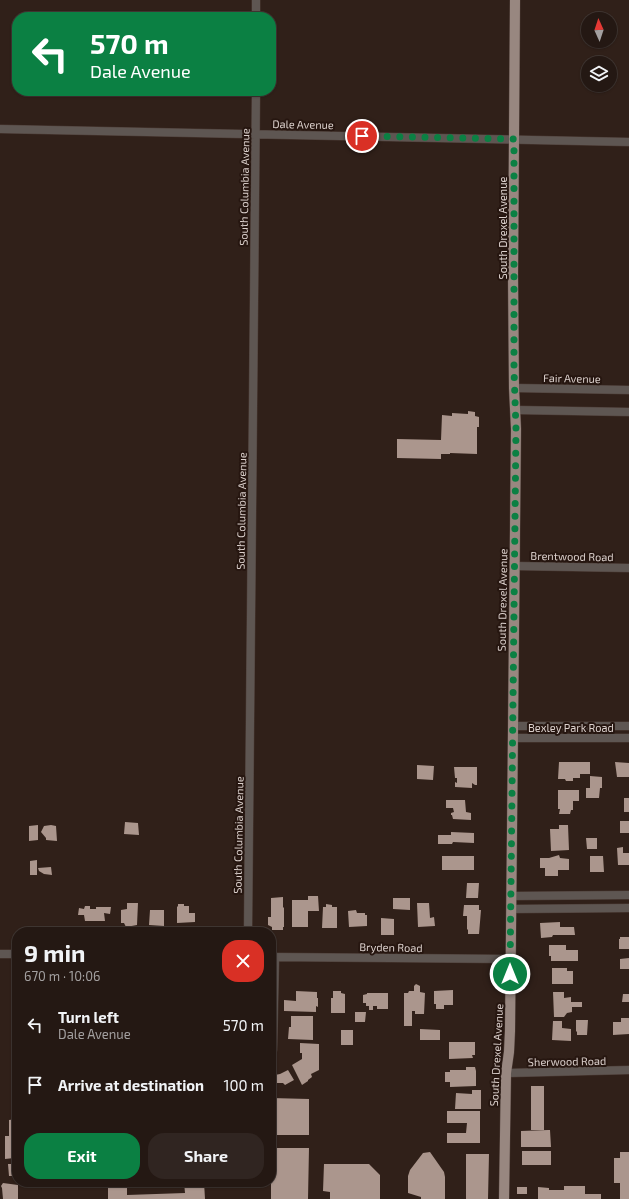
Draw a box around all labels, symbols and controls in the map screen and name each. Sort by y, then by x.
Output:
north arrow [581,12,617,48]
map controls [581,12,617,92]
text: 570 m [90,26,169,60]
icon: left [24,28,76,80]
button: layers [581,56,617,92]
text: Dale Avenue [90,60,191,82]
street label: Dale Avenue [272,117,334,131]
pin [345,119,379,153]
icon: arrive [351,125,373,147]
street label: South Columbia Avenue [236,128,252,246]
street label: South Drexel Avenue [496,176,509,279]
street label: Fair Avenue [543,371,601,385]
street label: South Columbia Avenue [233,452,249,570]
street label: South Drexel Avenue [495,548,509,652]
street label: Brentwood Road [530,549,614,563]
street label: Bexley Park Road [528,721,614,734]
street label: South Columbia Avenue [230,776,246,894]
text: 9 min [24,938,86,967]
button: close [222,940,264,982]
street label: Bryden Road [359,940,423,954]
position arrow [489,953,531,995]
text: 670 m · 10:06 [24,968,100,984]
street label: South Drexel Avenue [487,1003,505,1107]
text: Turn left [58,1008,119,1026]
icon: left [24,1014,46,1036]
text: 570 m [223,1016,264,1034]
text: Dale Avenue [58,1026,131,1042]
street label: Sherwood Road [528,1054,606,1068]
icon: arrive [24,1074,46,1096]
text: Arrive at destination [58,1076,204,1094]
text: 100 m [223,1076,264,1094]
button: Exit [24,1133,140,1179]
button: Share [148,1133,264,1179]

